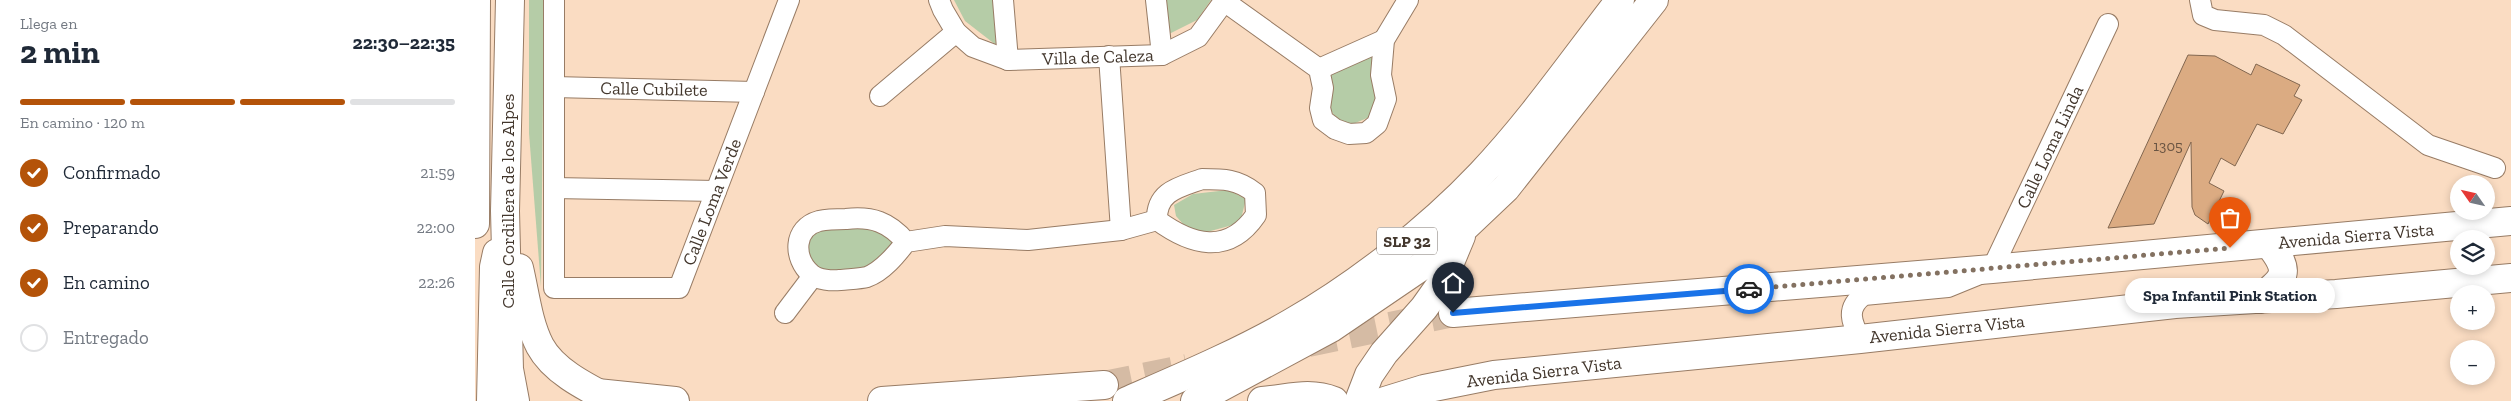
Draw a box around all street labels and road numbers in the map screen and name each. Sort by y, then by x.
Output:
street label: Villa de Caleza [1041,44,1155,70]
street label: Calle Cubilete [600,77,708,101]
street label: Calle Loma Linda [2012,82,2088,212]
street label: Calle Cordillera de los Alpes [497,94,519,308]
street label: Calle Loma Verde [678,135,746,269]
street label: Avenida Sierra Vista [2277,218,2435,254]
road number: SLP 32 [1377,228,1437,255]
street label: Avenida Sierra Vista [1868,310,2026,348]
street label: Avenida Sierra Vista [1465,352,1623,392]

